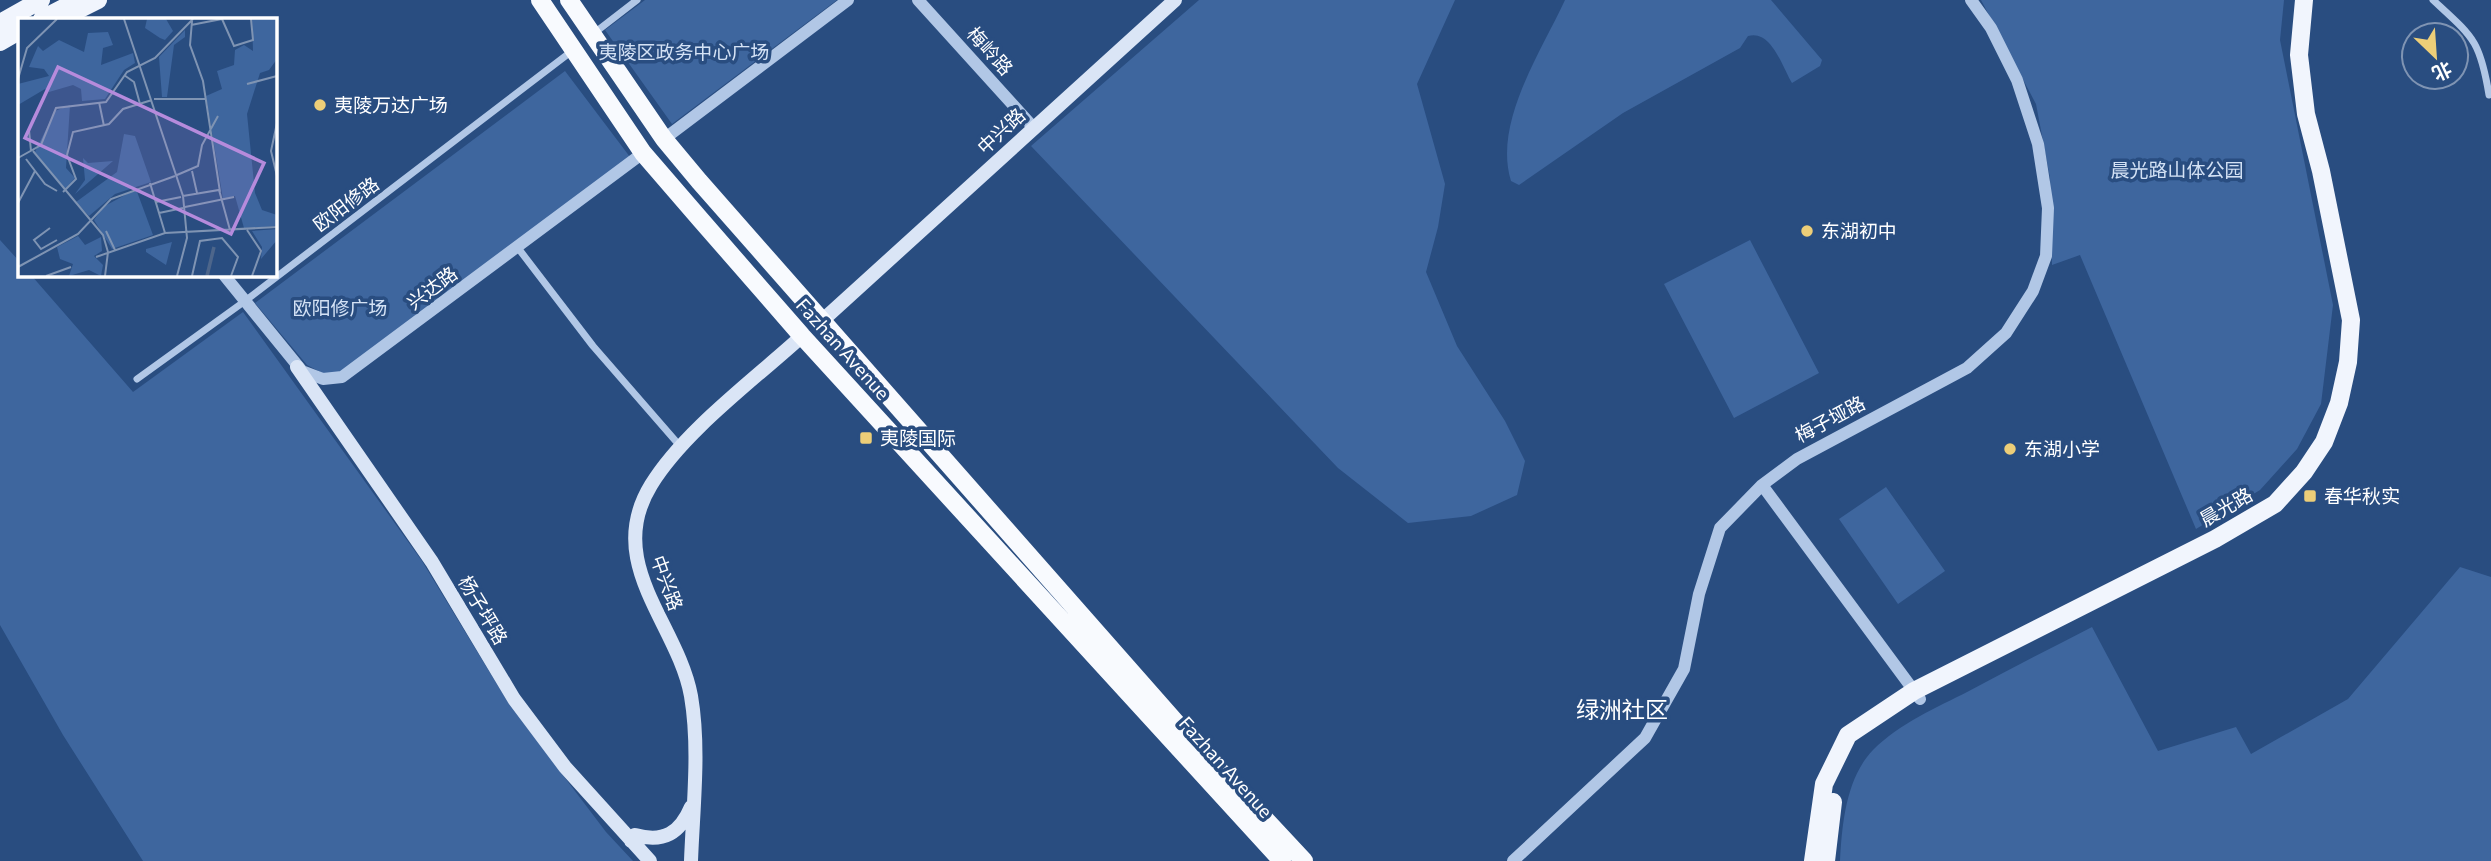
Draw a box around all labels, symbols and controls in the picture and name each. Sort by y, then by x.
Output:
inset map [18,18,276,276]
north arrow [2400,21,2470,91]
street label: 梅岭路 [963,22,1018,80]
park label: 夷陵区政务中心广场 [598,40,770,63]
text: 北 [2429,57,2456,86]
place label: 夷陵万达广场 [334,93,448,116]
marker: 夷陵万达广场 [312,97,328,113]
street label: 中兴路 [972,103,1029,158]
park label: 晨光路山体公园 [2110,158,2244,181]
street label: 欧阳修路 [308,172,383,236]
place label: 东湖初中 [1821,219,1897,242]
marker: 东湖初中 [1799,223,1815,239]
street label: 兴达路 [402,261,461,314]
street label: Fazhan Avenue [792,293,895,404]
park label: 欧阳修广场 [292,296,388,319]
street label: 梅子垭路 [1791,391,1869,447]
place label: 夷陵国际 [880,426,956,449]
marker: 夷陵国际 [858,430,874,446]
place label: 东湖小学 [2024,437,2100,460]
marker: 东湖小学 [2002,441,2018,457]
street label: 晨光路 [2195,482,2256,531]
place label: 春华秋实 [2324,484,2400,507]
marker: 春华秋实 [2302,488,2318,504]
street label: 中兴路 [647,552,688,614]
street label: 杨子坪路 [454,571,513,648]
district label: 绿洲社区 [1576,695,1668,723]
street label: Fazhan Avenue [1175,711,1278,822]

